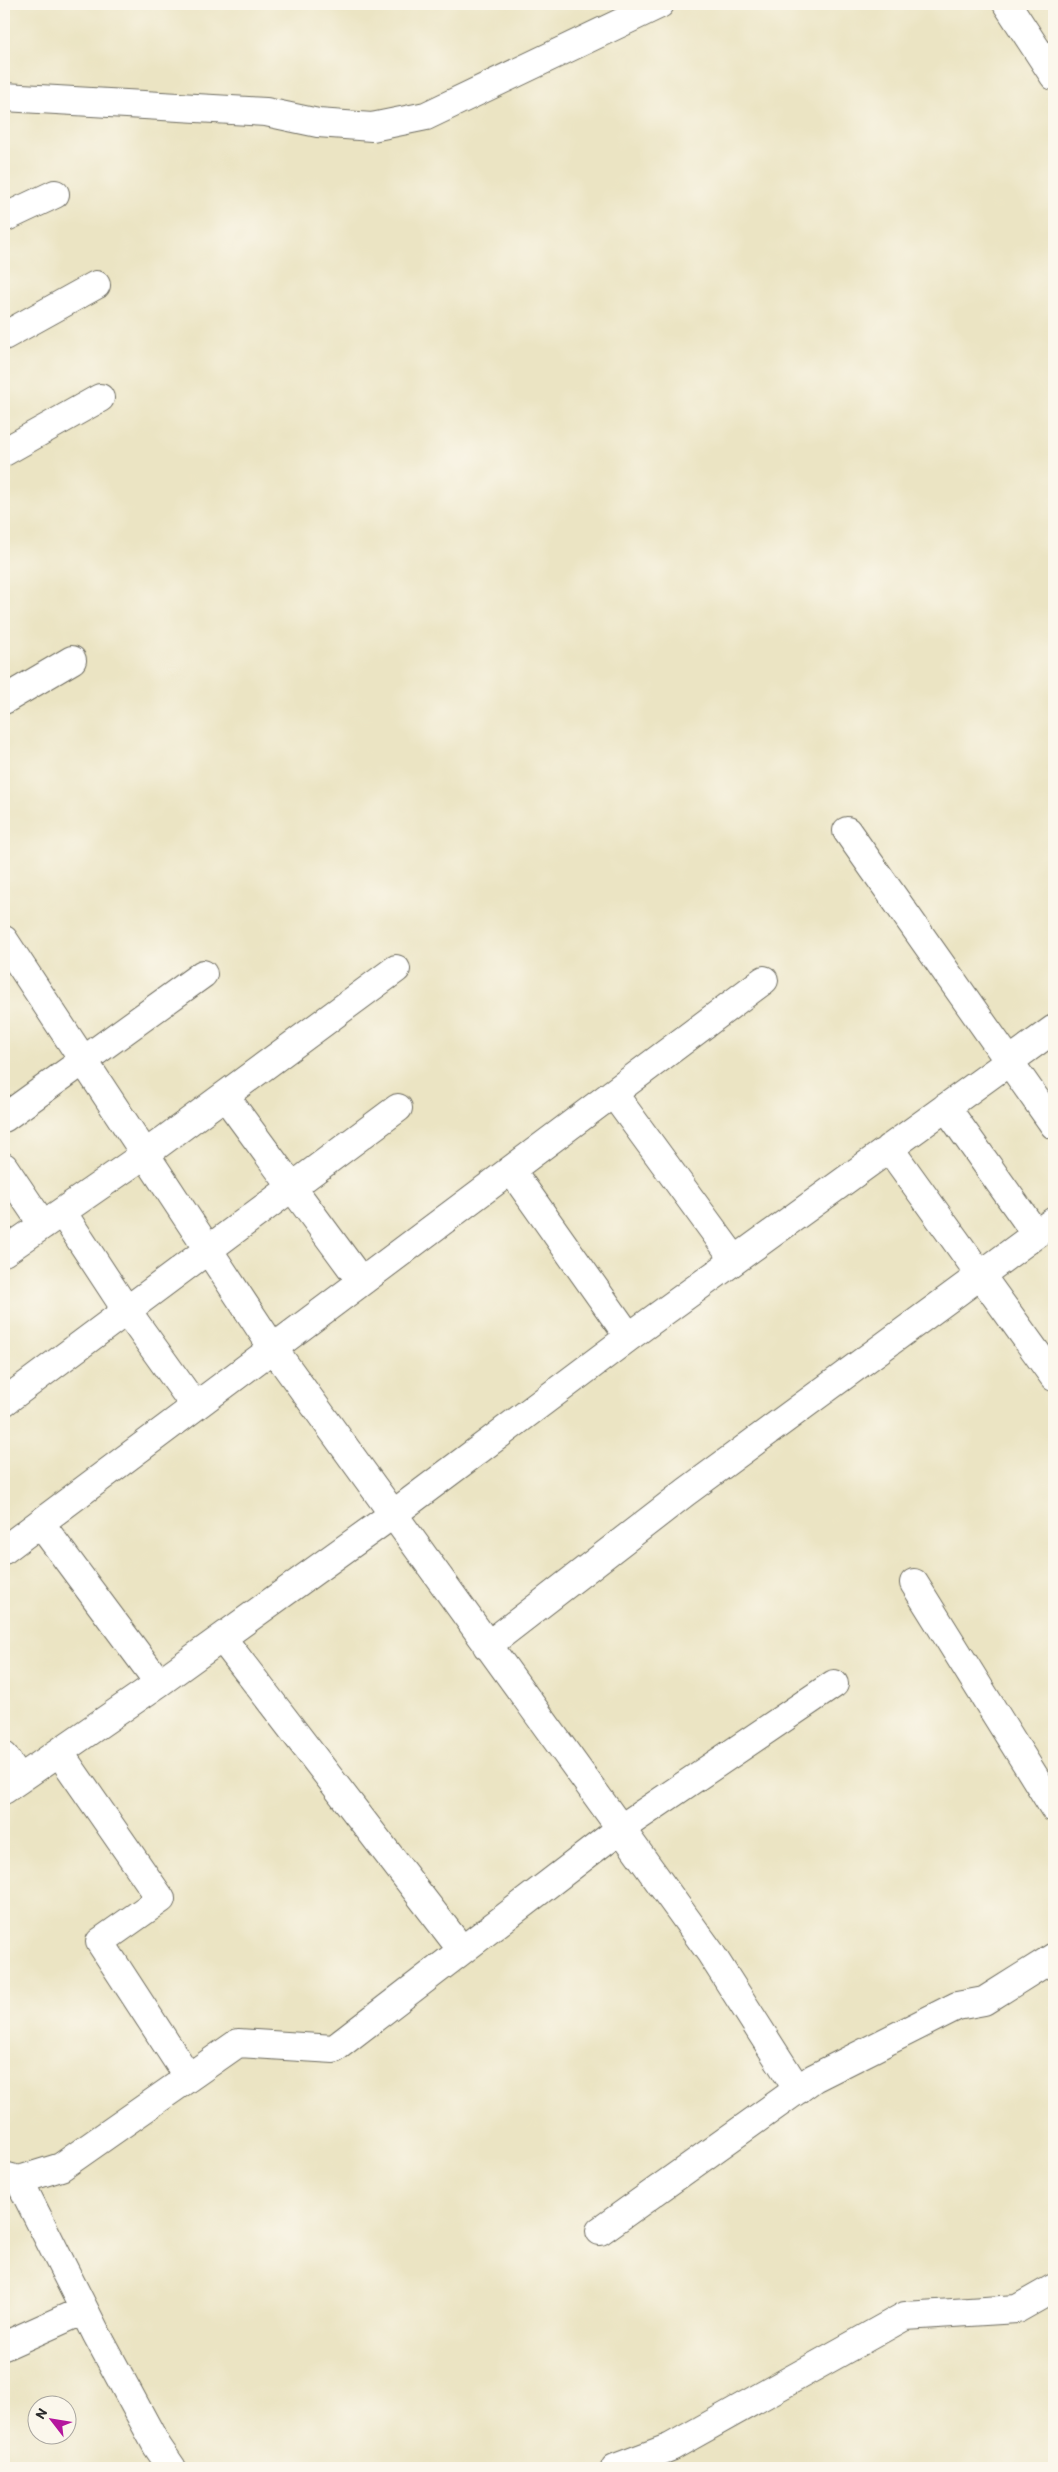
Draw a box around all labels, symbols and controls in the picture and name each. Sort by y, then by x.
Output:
north arrow [28,2394,78,2444]
text: N [32,2405,51,2422]

